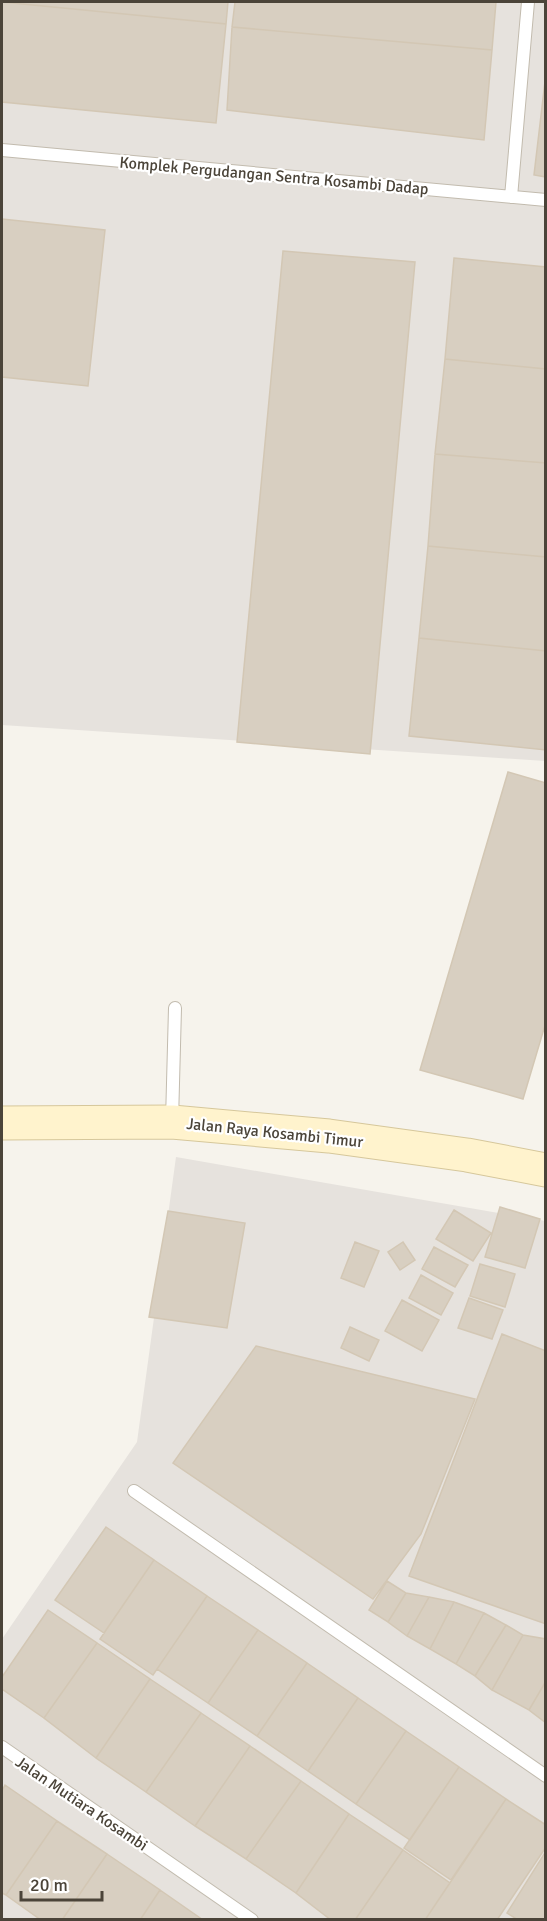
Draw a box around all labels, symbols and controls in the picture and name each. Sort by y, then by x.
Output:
street label: Komplek Pergudangan Sentra Kosambi Dadap [118,153,429,199]
street label: Jalan Raya Kosambi Timur [186,1114,364,1152]
street label: Jalan Mutiara Kosambi [11,1752,151,1856]
scale bar [21,1864,102,1902]
text: 20 m [30,1874,68,1896]

